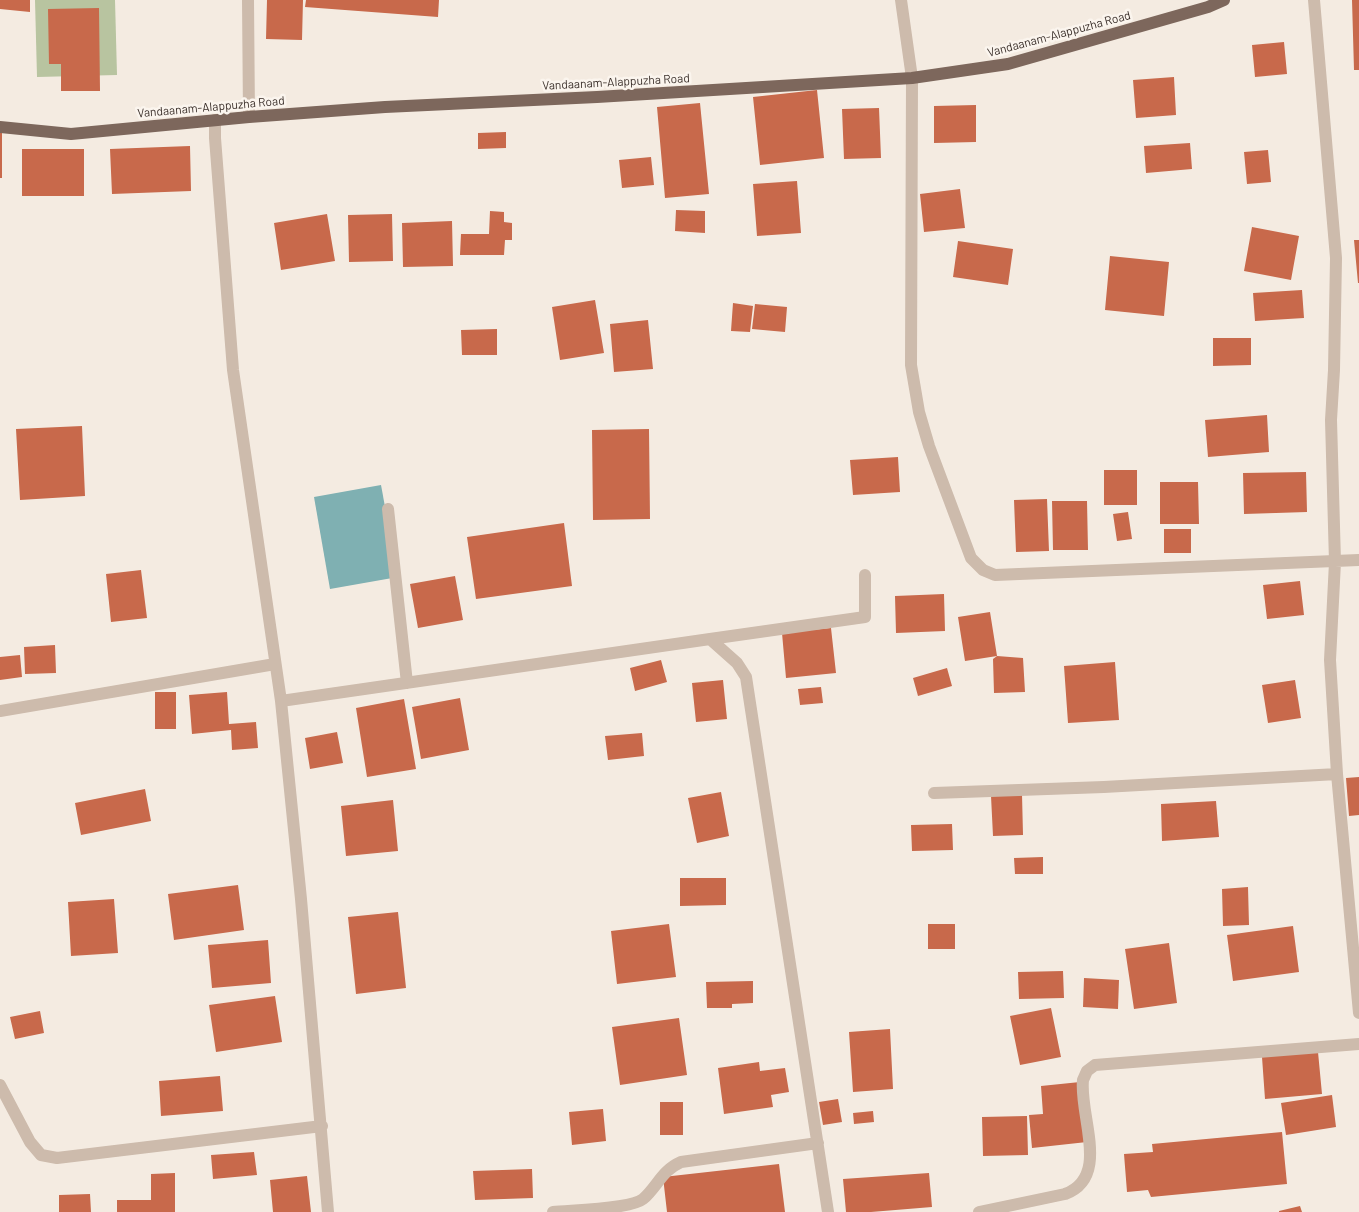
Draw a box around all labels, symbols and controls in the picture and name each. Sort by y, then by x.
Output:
street label: Vandaanam-Alappuzha Road [986,8,1132,60]
street label: Vandaanam-Alappuzha Road [542,71,690,93]
street label: Vandaanam-Alappuzha Road [137,93,285,121]

